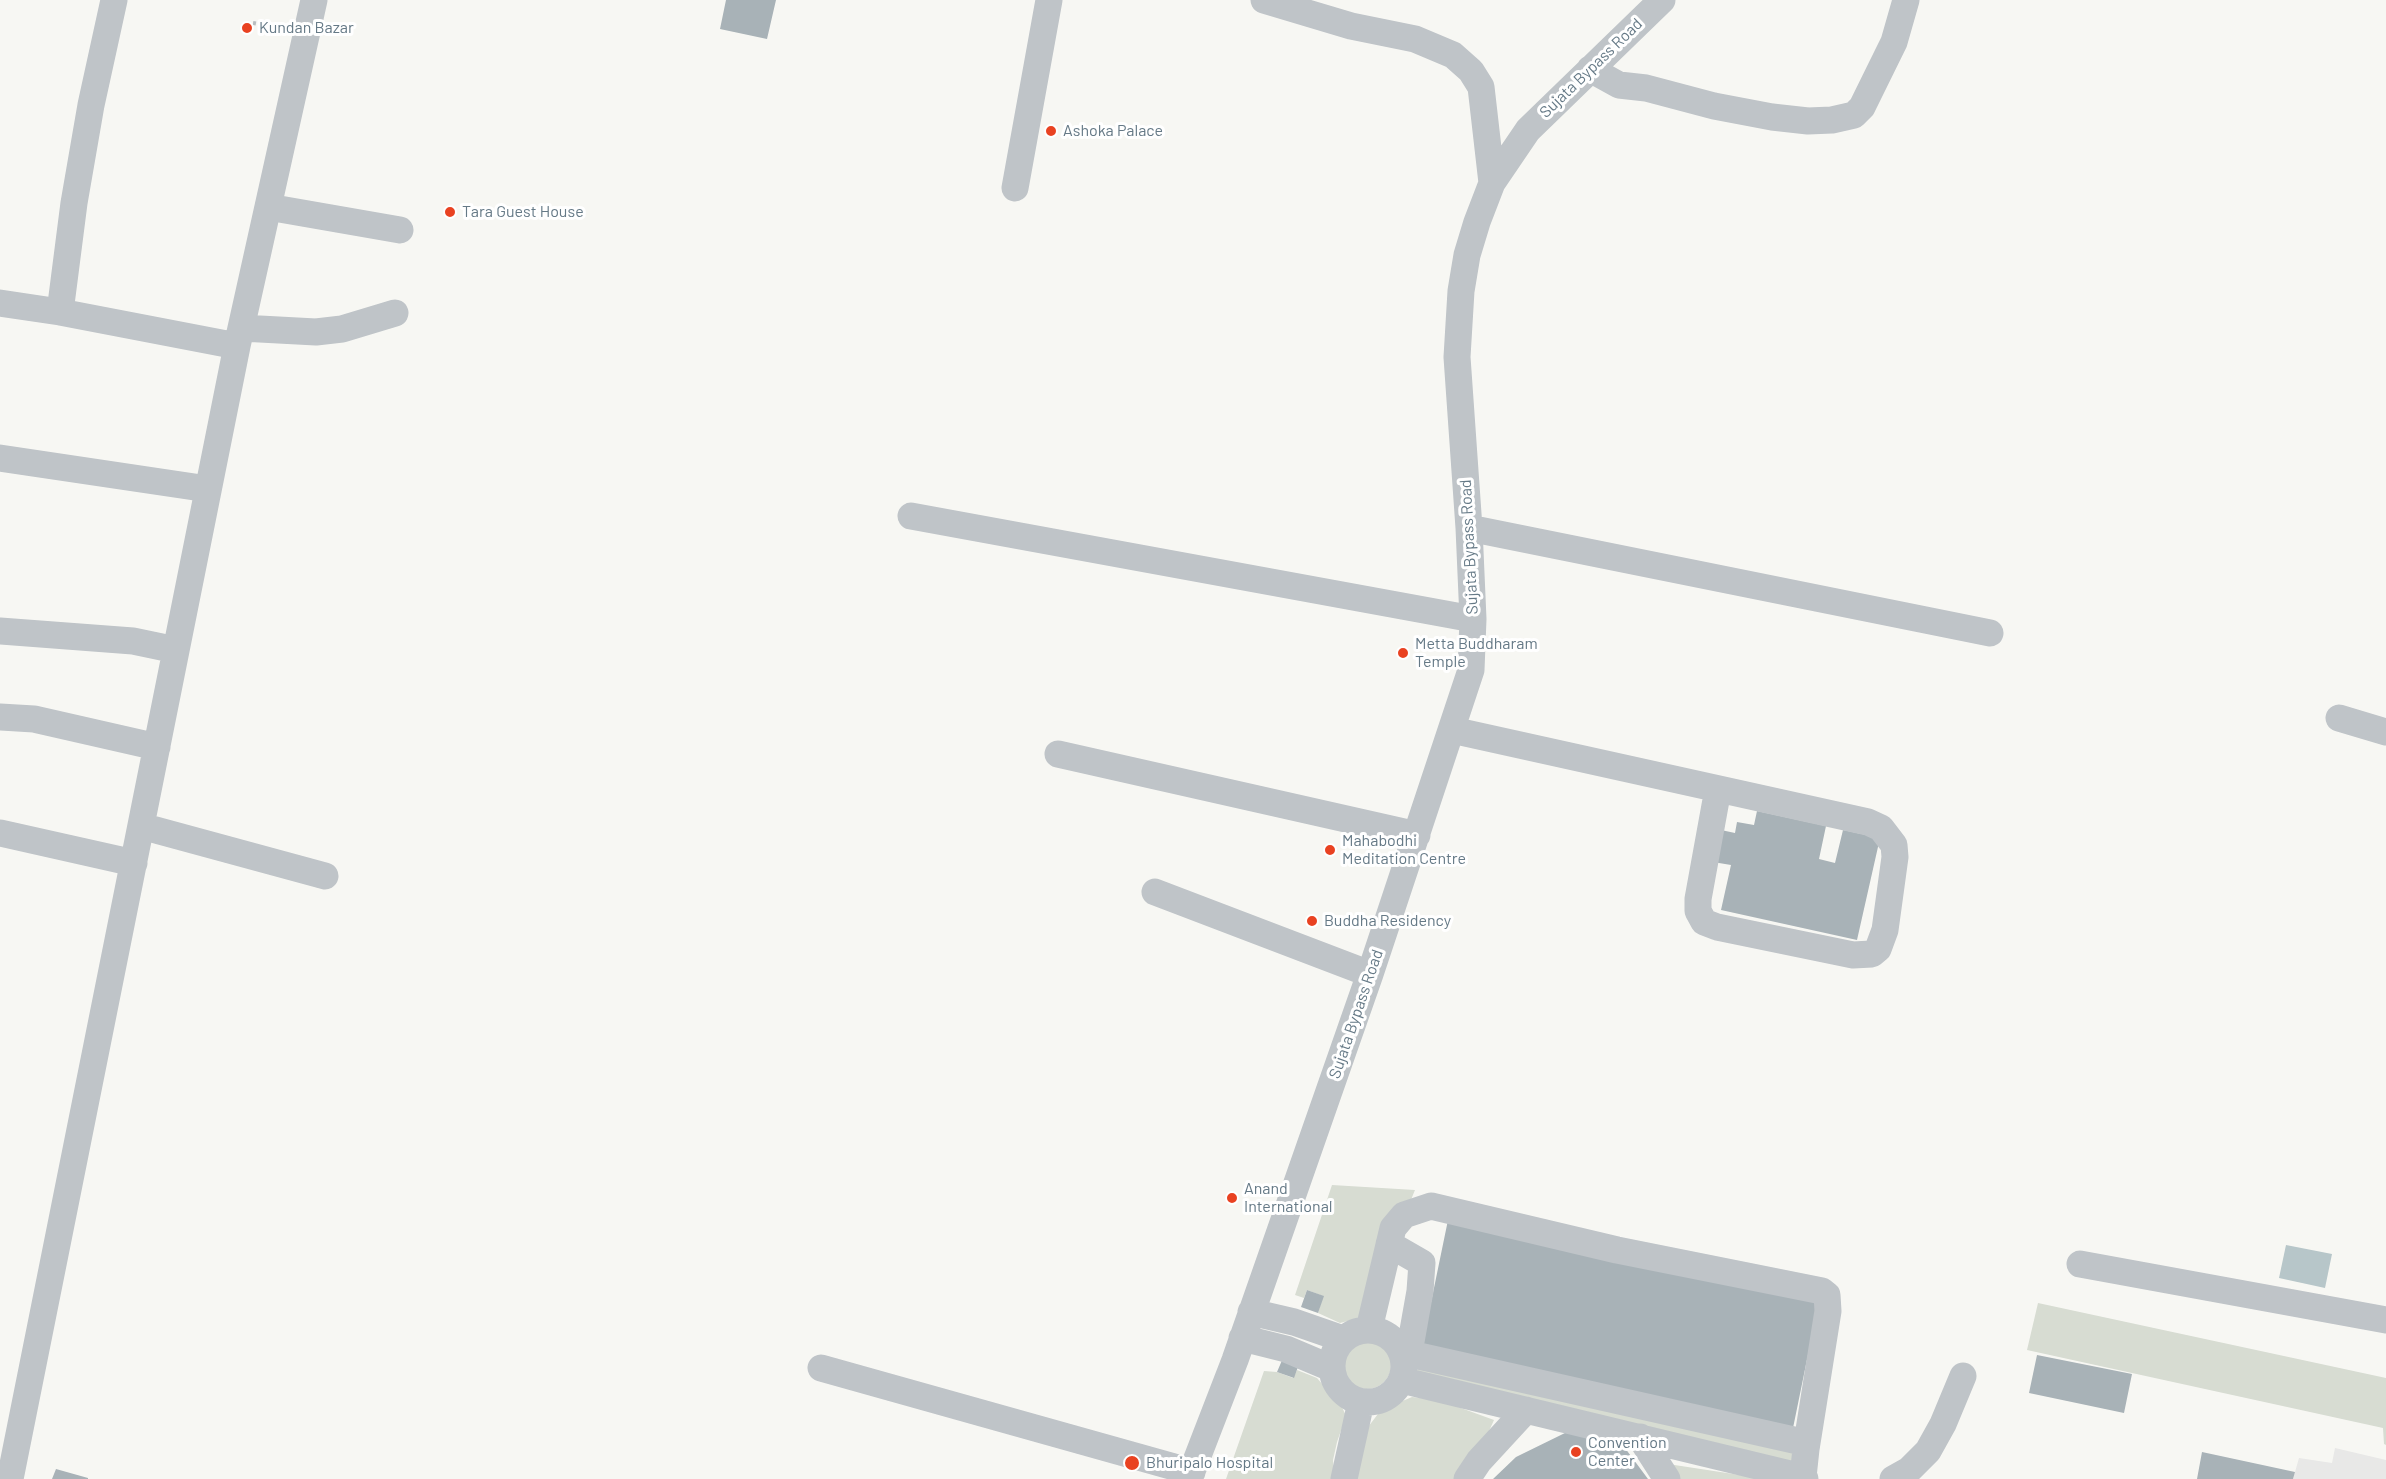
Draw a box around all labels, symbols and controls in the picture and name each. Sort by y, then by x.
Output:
street label: Sujata Bypass Road [1536,14,1646,122]
place label: Kundan Bazar [259,18,354,38]
marker: Kundan Bazar [240,21,254,35]
place label: Ashoka Palace [1063,121,1163,141]
marker: Ashoka Palace [1044,124,1058,138]
place label: Tara Guest House [462,202,584,222]
marker: Tara Guest House [443,205,457,219]
street label: Sujata Bypass Road [1456,479,1482,615]
place label: Metta Buddharam Temple [1415,634,1538,672]
marker: Metta Buddharam Temple [1396,646,1410,660]
place label: Mahabodhi Meditation Centre [1342,831,1466,869]
marker: Mahabodhi Meditation Centre [1323,843,1337,857]
place label: Buddha Residency [1324,911,1451,931]
marker: Buddha Residency [1305,914,1319,928]
street label: Sujata Bypass Road [1325,947,1387,1081]
place label: Anand International [1244,1179,1333,1217]
marker: Anand International [1225,1191,1239,1205]
place label: Convention Center [1588,1433,1667,1471]
marker: Convention Center [1569,1445,1583,1459]
place label: Bhuripalo Hospital [1146,1453,1273,1473]
marker: Bhuripalo Hospital [1123,1454,1141,1472]

